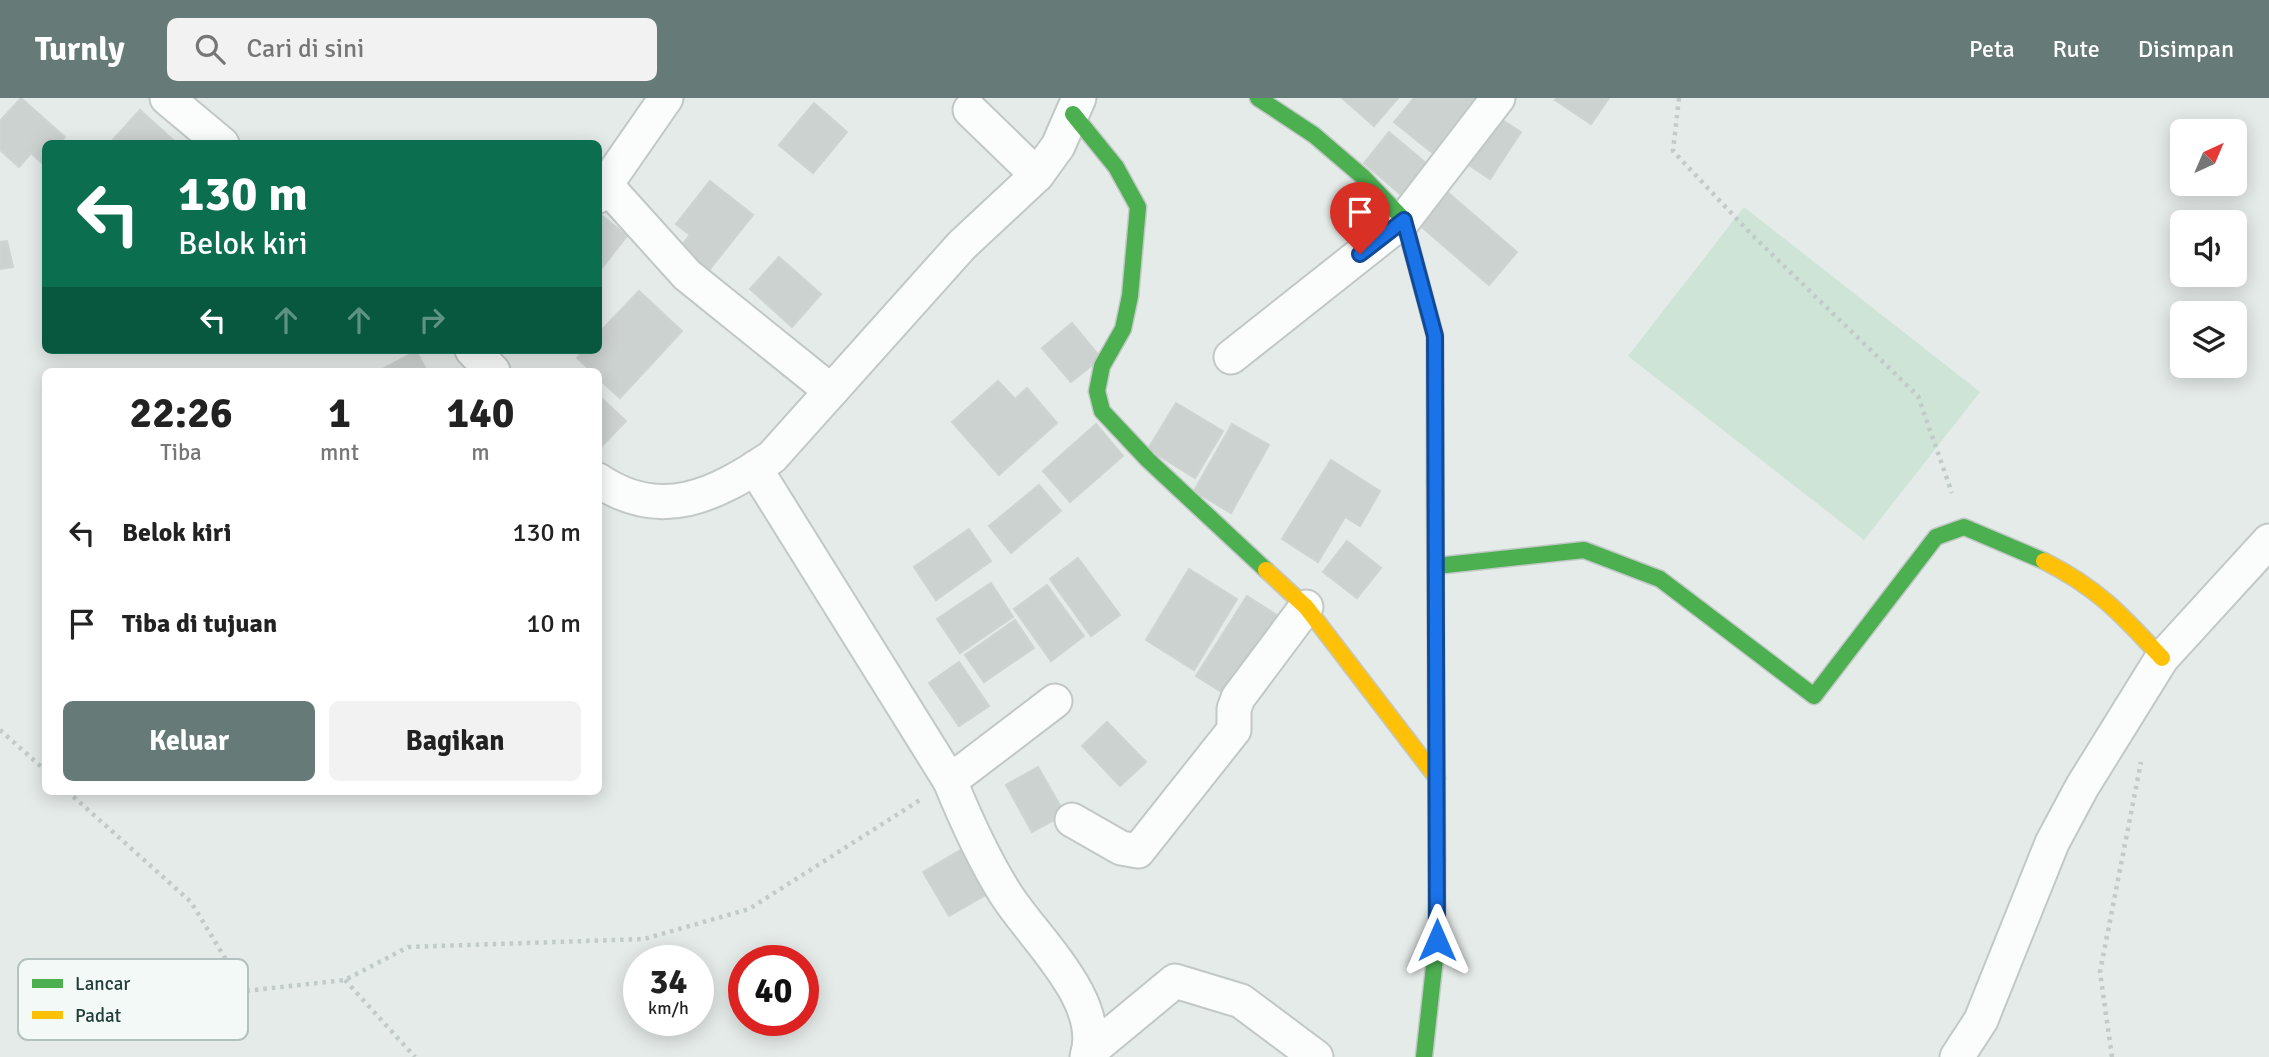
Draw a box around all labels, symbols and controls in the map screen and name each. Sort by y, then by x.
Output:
search box [167,18,657,81]
text: Turnly [35,29,125,70]
icon: search [191,30,229,68]
text: Cari di sini [247,33,364,65]
text: Peta [1969,34,2015,64]
text: Rute [2053,34,2100,64]
text: Disimpan [2138,34,2234,64]
north arrow [2170,119,2247,196]
map controls [2170,119,2247,378]
text: 130 m [178,164,308,224]
icon: left [63,168,154,259]
pin [1330,182,1390,254]
icon: arrive [1341,193,1379,231]
button: sound [2170,210,2247,287]
text: Belok kiri [178,224,308,263]
icon: left [194,301,232,339]
icon: ahead [267,301,305,339]
icon: ahead [340,301,378,339]
icon: right [413,301,451,339]
button: layers [2170,301,2247,378]
text: 22:26 [129,388,233,439]
text: 1 [328,388,351,439]
text: 140 [446,388,514,439]
text: Tiba [160,438,202,467]
text: mnt [320,438,359,467]
text: m [471,438,490,467]
icon: left [63,514,101,552]
text: Belok kiri [122,517,231,549]
text: 130 m [512,517,581,549]
icon: arrive [63,605,101,643]
text: Tiba di tujuan [122,608,277,640]
text: 10 m [526,608,581,640]
button: Keluar [63,701,315,781]
button: Bagikan [329,701,581,781]
position arrow [1400,903,1474,977]
speed limit sign: 40 [728,945,819,1036]
legend [18,959,248,1040]
text: 34 [650,960,687,1003]
text: Lancar [75,972,130,996]
text: km/h [648,997,689,1019]
text: Padat [75,1004,121,1028]

